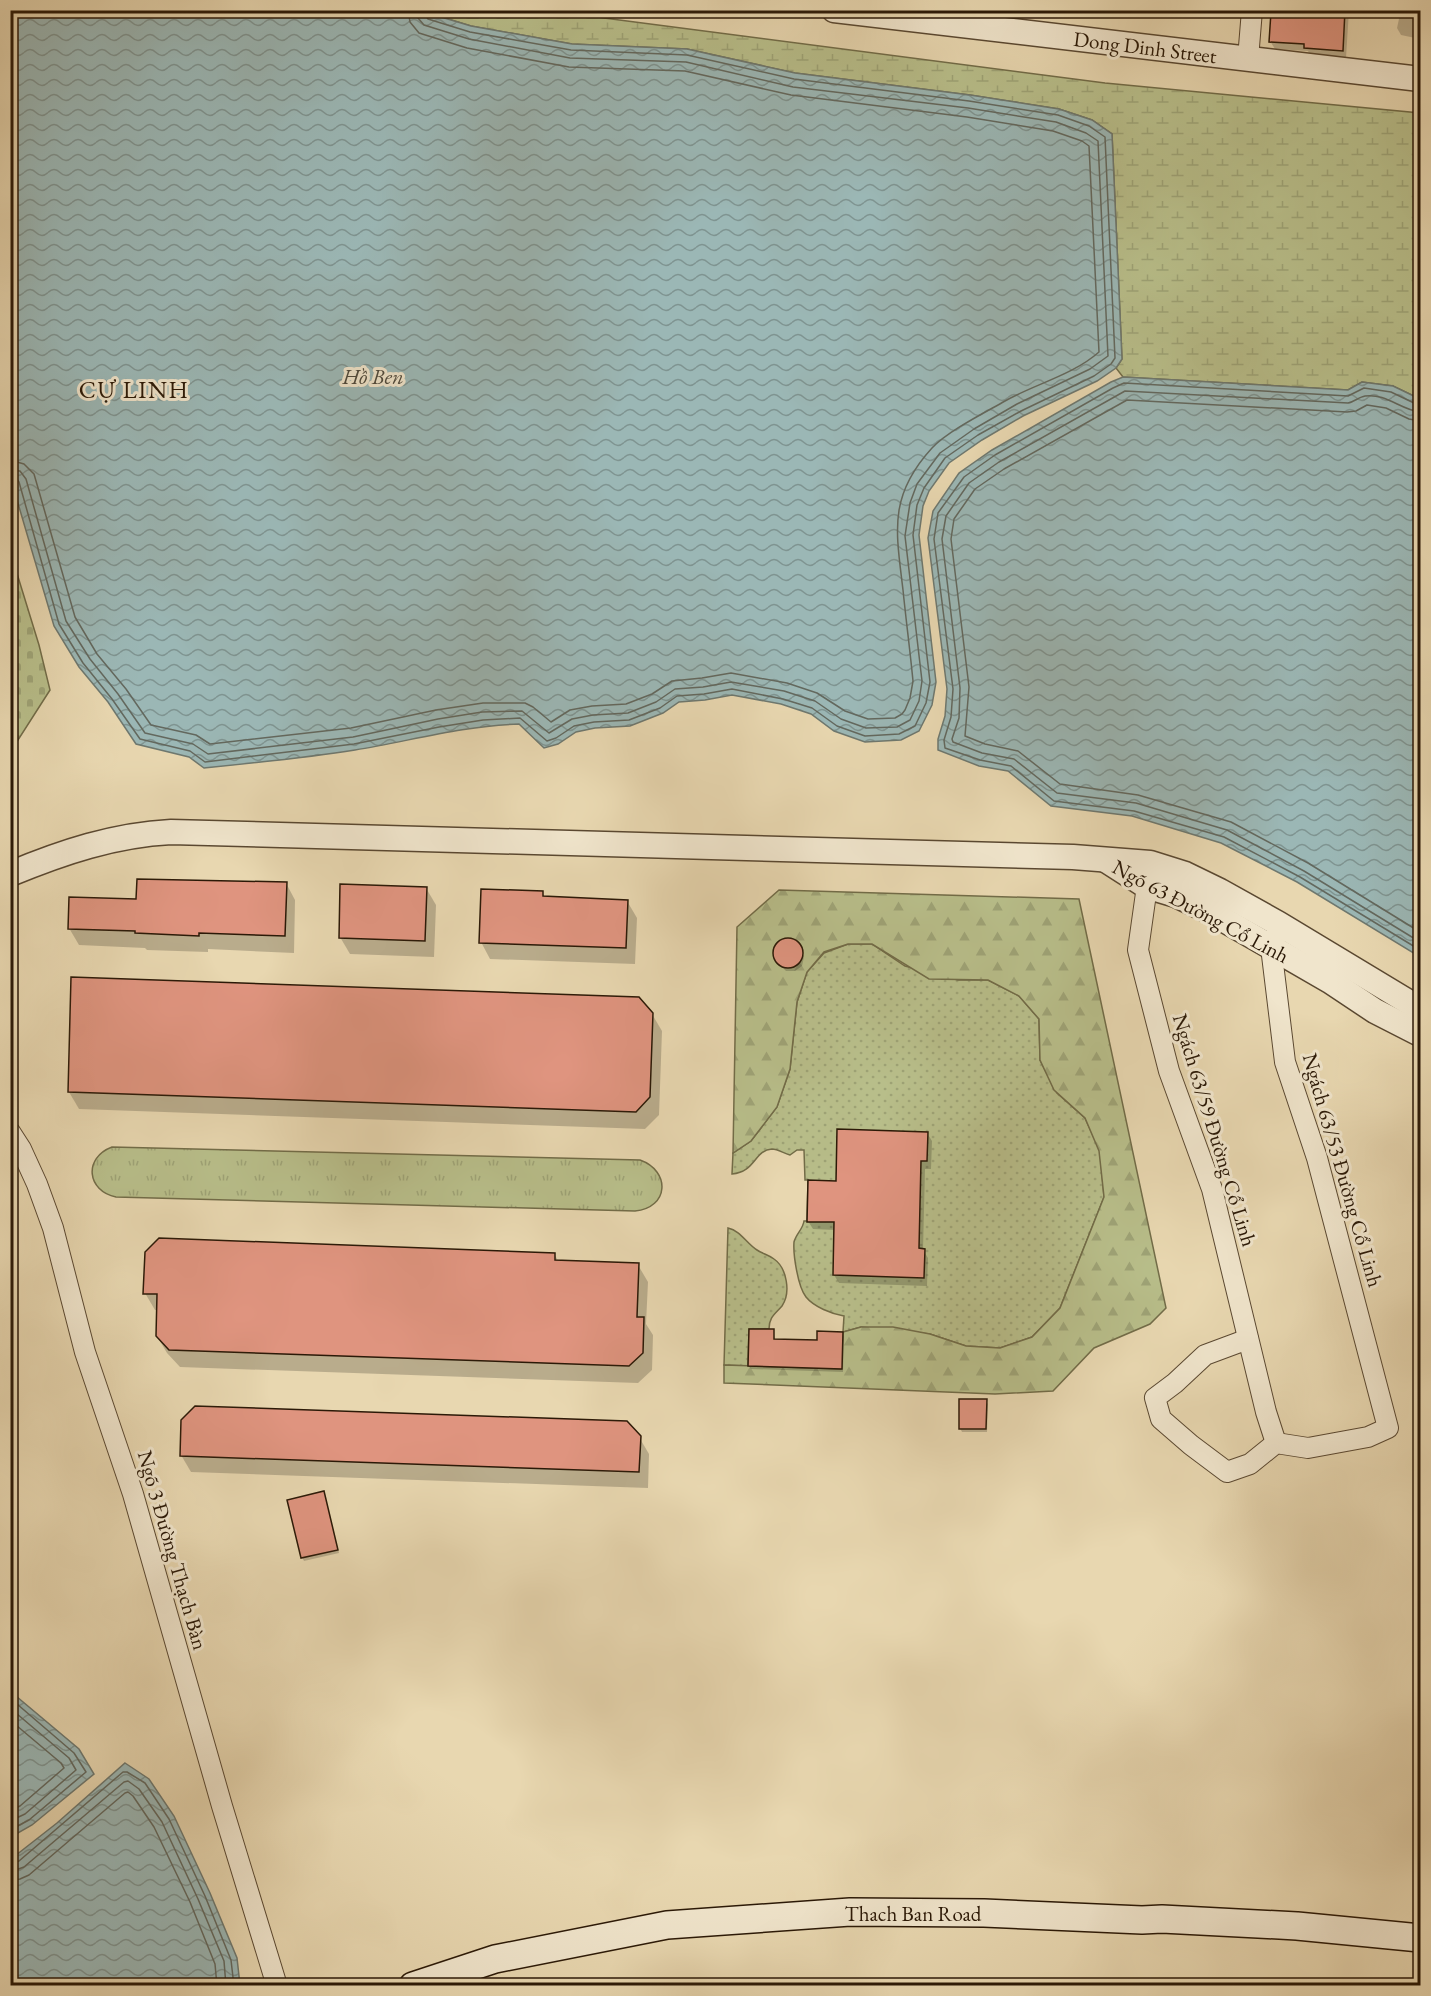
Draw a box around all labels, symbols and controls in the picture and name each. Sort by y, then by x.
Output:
street label: Dong Dinh Street [1072,25,1218,69]
water label: Hồ Ben [342,362,403,391]
district label: CỰ LINH [79,374,189,405]
street label: Ngõ 63 Đường Cổ Linh [1108,853,1294,969]
street label: Ngách 63/59 Đường Cổ Linh [1167,1010,1263,1250]
street label: Ngách 63/53 Đường Cổ Linh [1297,1050,1389,1290]
street label: Ngõ 3 Đường Thạch Bàn [132,1447,214,1653]
street label: Thach Ban Road [845,1900,982,1927]

